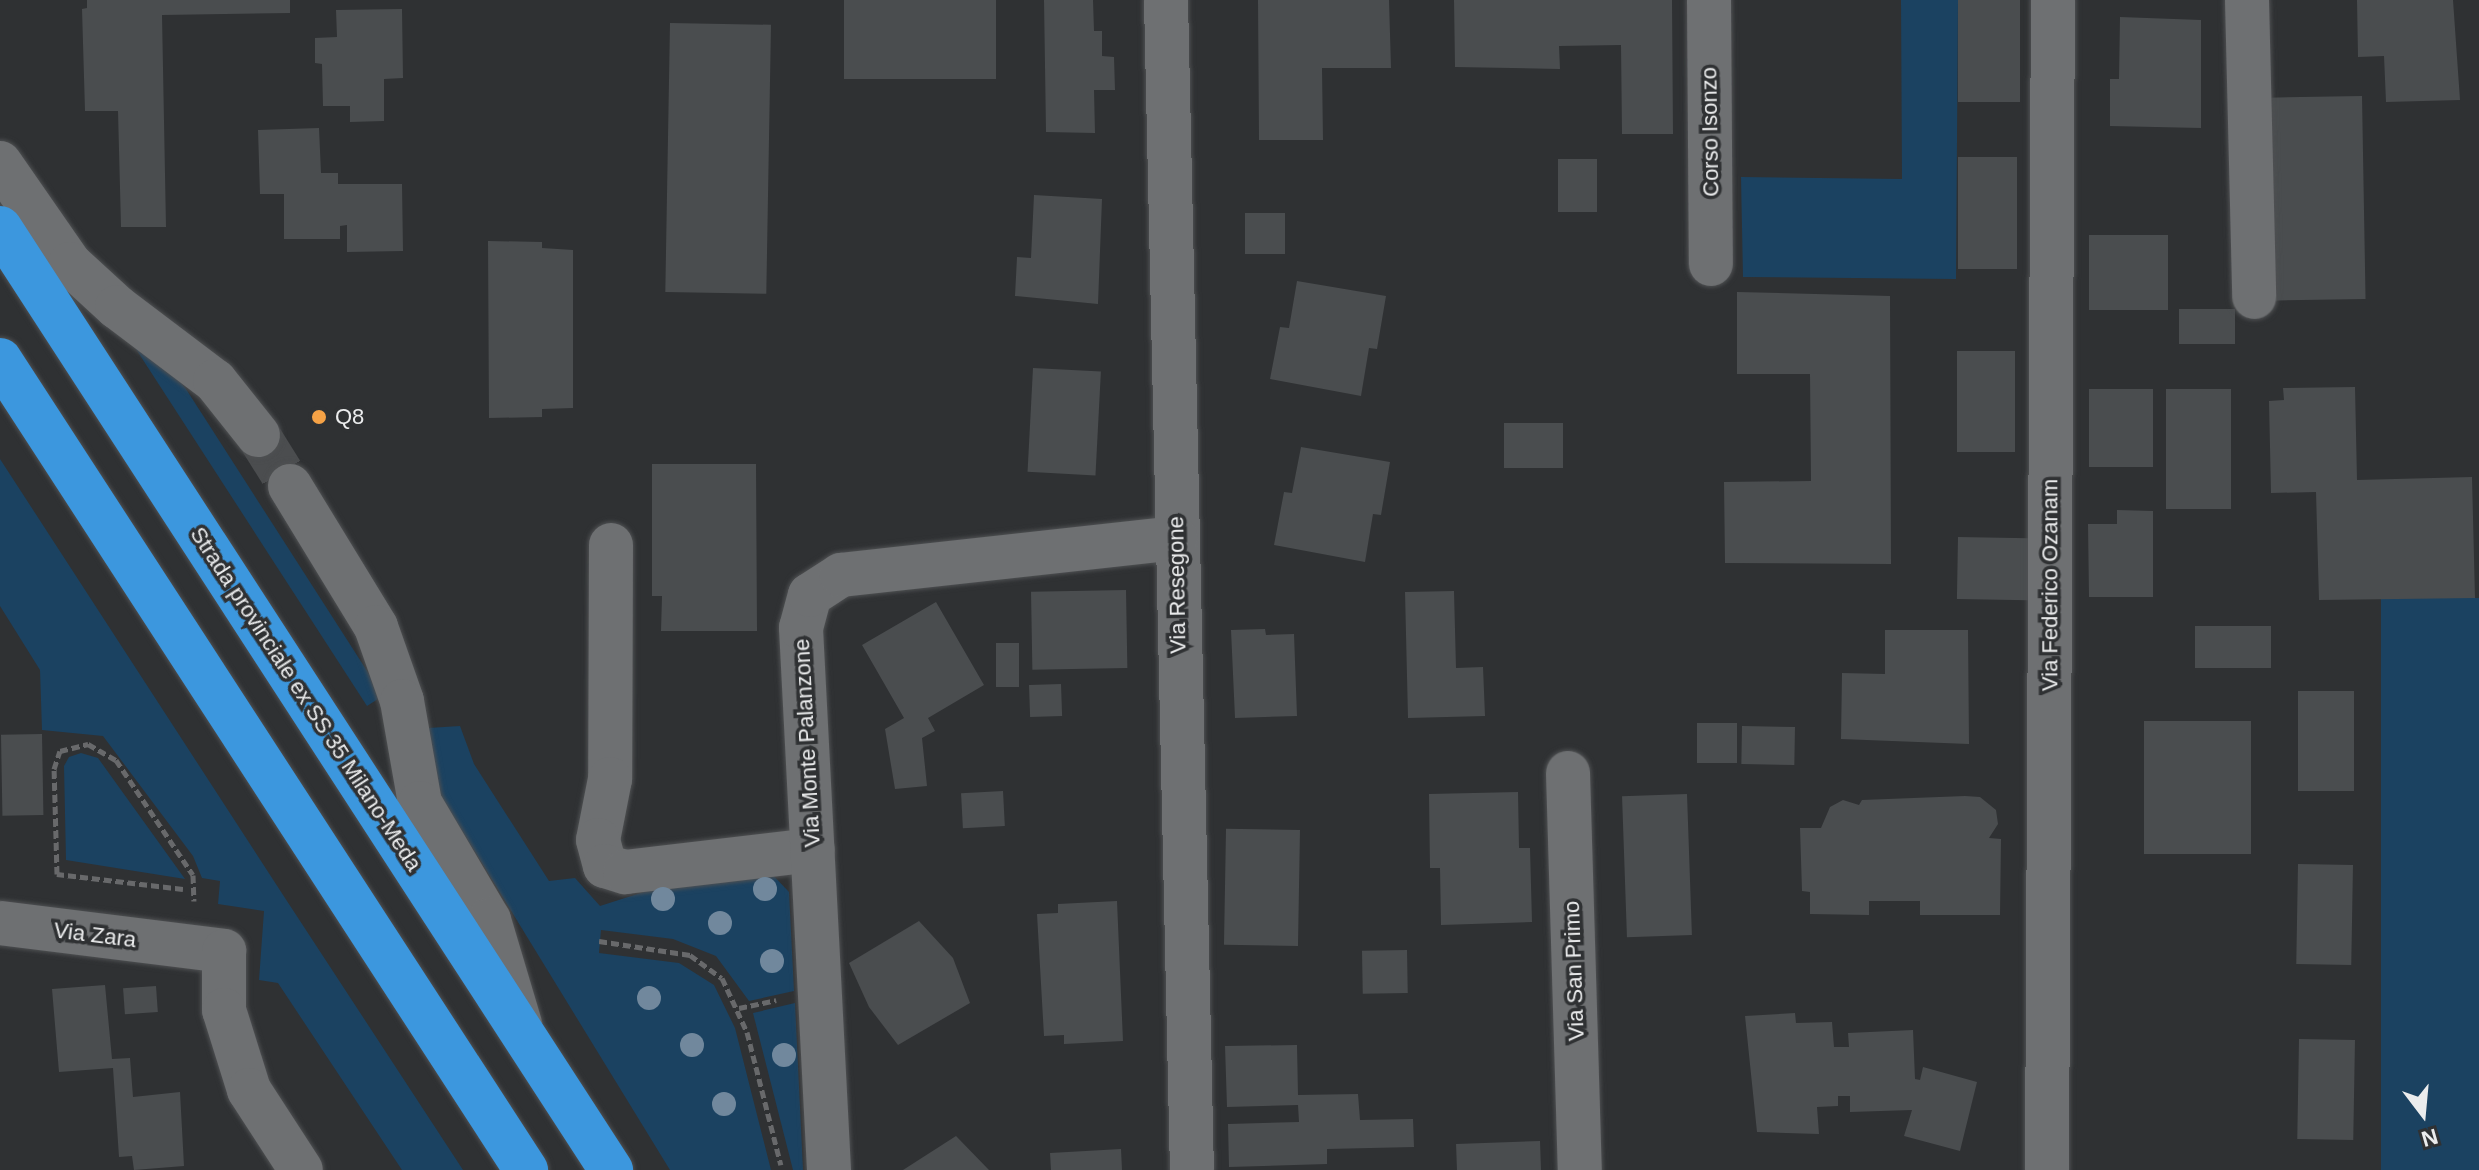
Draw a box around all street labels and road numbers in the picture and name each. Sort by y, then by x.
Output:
street label: Corso Isonzo [1696,67,1724,197]
street label: Via Federico Ozanam [2037,479,2063,691]
street label: Via Resegone [1163,516,1191,654]
street label: Strada provinciale ex SS 35 Milano-Meda [185,522,427,876]
street label: Via Monte Palanzone [788,638,826,848]
street label: Via San Primo [1558,900,1590,1042]
street label: Via Zara [52,917,138,953]

